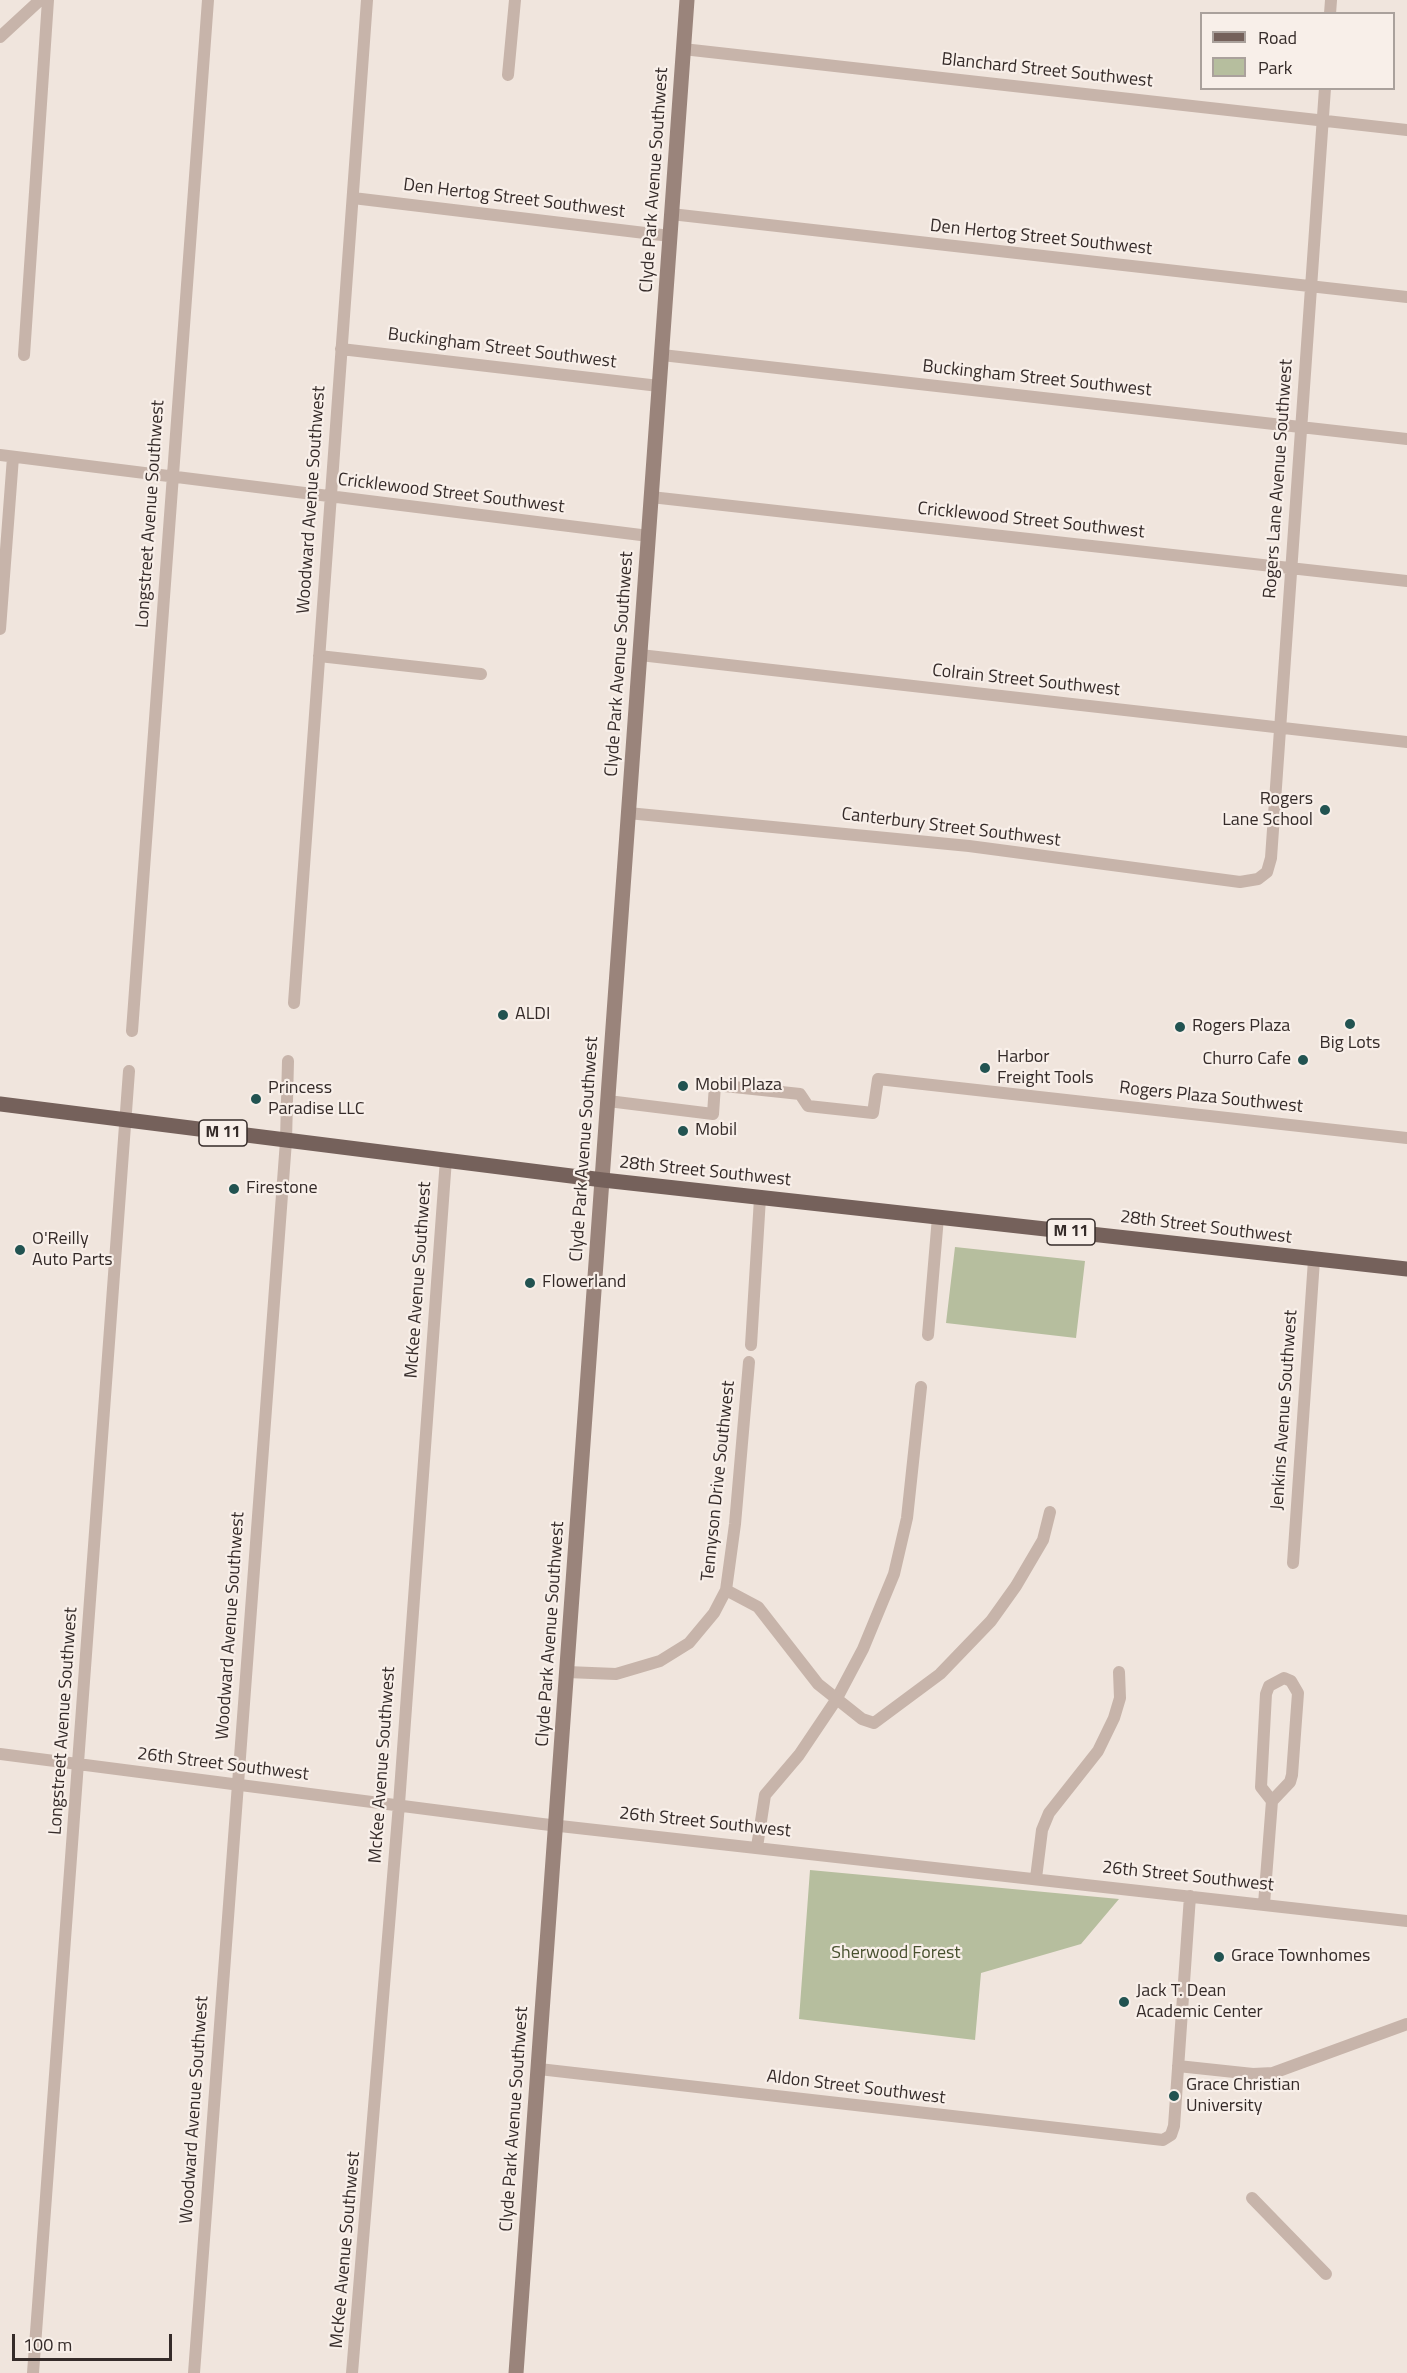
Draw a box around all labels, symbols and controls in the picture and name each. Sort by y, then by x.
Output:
legend [1200,12,1395,90]
text: Road [1258,24,1297,51]
street label: Blanchard Street Southwest [940,49,1154,93]
text: Park [1258,54,1292,81]
street label: Clyde Park Avenue Southwest [636,67,674,293]
street label: Den Hertog Street Southwest [402,175,626,223]
street label: Den Hertog Street Southwest [929,216,1153,260]
street label: Buckingham Street Southwest [386,324,618,374]
street label: Buckingham Street Southwest [921,356,1153,402]
street label: Rogers Lane Avenue Southwest [1260,359,1298,599]
street label: Woodward Avenue Southwest [293,385,331,615]
street label: Longstreet Avenue Southwest [132,399,170,629]
street label: Cricklewood Street Southwest [336,469,566,519]
street label: Cricklewood Street Southwest [916,498,1146,544]
street label: Clyde Park Avenue Southwest [601,551,639,777]
street label: Colrain Street Southwest [931,660,1121,702]
place label: Rogers Lane School [1222,789,1313,832]
marker: Rogers Lane School [1318,803,1332,817]
street label: Canterbury Street Southwest [840,804,1062,852]
place label: ALDI [515,1004,550,1026]
marker: ALDI [496,1008,510,1022]
place label: Rogers Plaza [1192,1016,1290,1038]
marker: Big Lots [1343,1017,1357,1031]
marker: Rogers Plaza [1173,1020,1187,1034]
place label: Big Lots [1320,1033,1380,1055]
street label: Clyde Park Avenue Southwest [566,1036,604,1262]
place label: Harbor Freight Tools [997,1047,1094,1090]
place label: Churro Cafe [1203,1049,1291,1071]
marker: Churro Cafe [1296,1053,1310,1067]
marker: Harbor Freight Tools [978,1061,992,1075]
place label: Mobil Plaza [695,1075,782,1097]
place label: Princess Paradise LLC [268,1078,364,1120]
street label: Rogers Plaza Southwest [1118,1078,1304,1118]
marker: Mobil Plaza [676,1079,690,1093]
marker: Princess Paradise LLC [249,1092,263,1106]
road number: M 11 [199,1120,247,1146]
place label: Mobil [695,1120,737,1142]
marker: Mobil [676,1124,690,1138]
street label: 28th Street Southwest [618,1152,792,1192]
place label: Firestone [246,1178,317,1200]
street label: McKee Avenue Southwest [401,1181,437,1379]
marker: Firestone [227,1182,241,1196]
street label: 28th Street Southwest [1119,1207,1293,1249]
road number: M 11 [1047,1219,1095,1245]
place label: O'Reilly Auto Parts [32,1229,113,1272]
marker: O'Reilly Auto Parts [13,1243,27,1257]
place label: Flowerland [542,1272,626,1294]
marker: Flowerland [523,1276,537,1290]
street label: Jenkins Avenue Southwest [1267,1309,1303,1511]
street label: Tennyson Drive Southwest [698,1380,740,1582]
street label: Woodward Avenue Southwest [212,1511,250,1741]
street label: Clyde Park Avenue Southwest [532,1521,570,1747]
street label: Longstreet Avenue Southwest [45,1606,83,1836]
street label: McKee Avenue Southwest [365,1666,401,1864]
street label: 26th Street Southwest [136,1744,310,1786]
street label: 26th Street Southwest [618,1803,792,1843]
street label: 26th Street Southwest [1101,1857,1275,1897]
park label: Sherwood Forest [831,1943,961,1965]
place label: Grace Townhomes [1231,1946,1370,1968]
marker: Grace Townhomes [1212,1950,1226,1964]
place label: Jack T. Dean Academic Center [1136,1981,1263,2024]
street label: Woodward Avenue Southwest [176,1995,214,2225]
marker: Jack T. Dean Academic Center [1117,1995,1131,2009]
street label: Clyde Park Avenue Southwest [496,2006,534,2232]
street label: Aldon Street Southwest [765,2066,947,2110]
place label: Grace Christian University [1186,2075,1300,2118]
marker: Grace Christian University [1167,2089,1181,2103]
street label: McKee Avenue Southwest [327,2151,365,2349]
scale bar [15,2322,176,2360]
text: 100 m [23,2331,72,2358]

